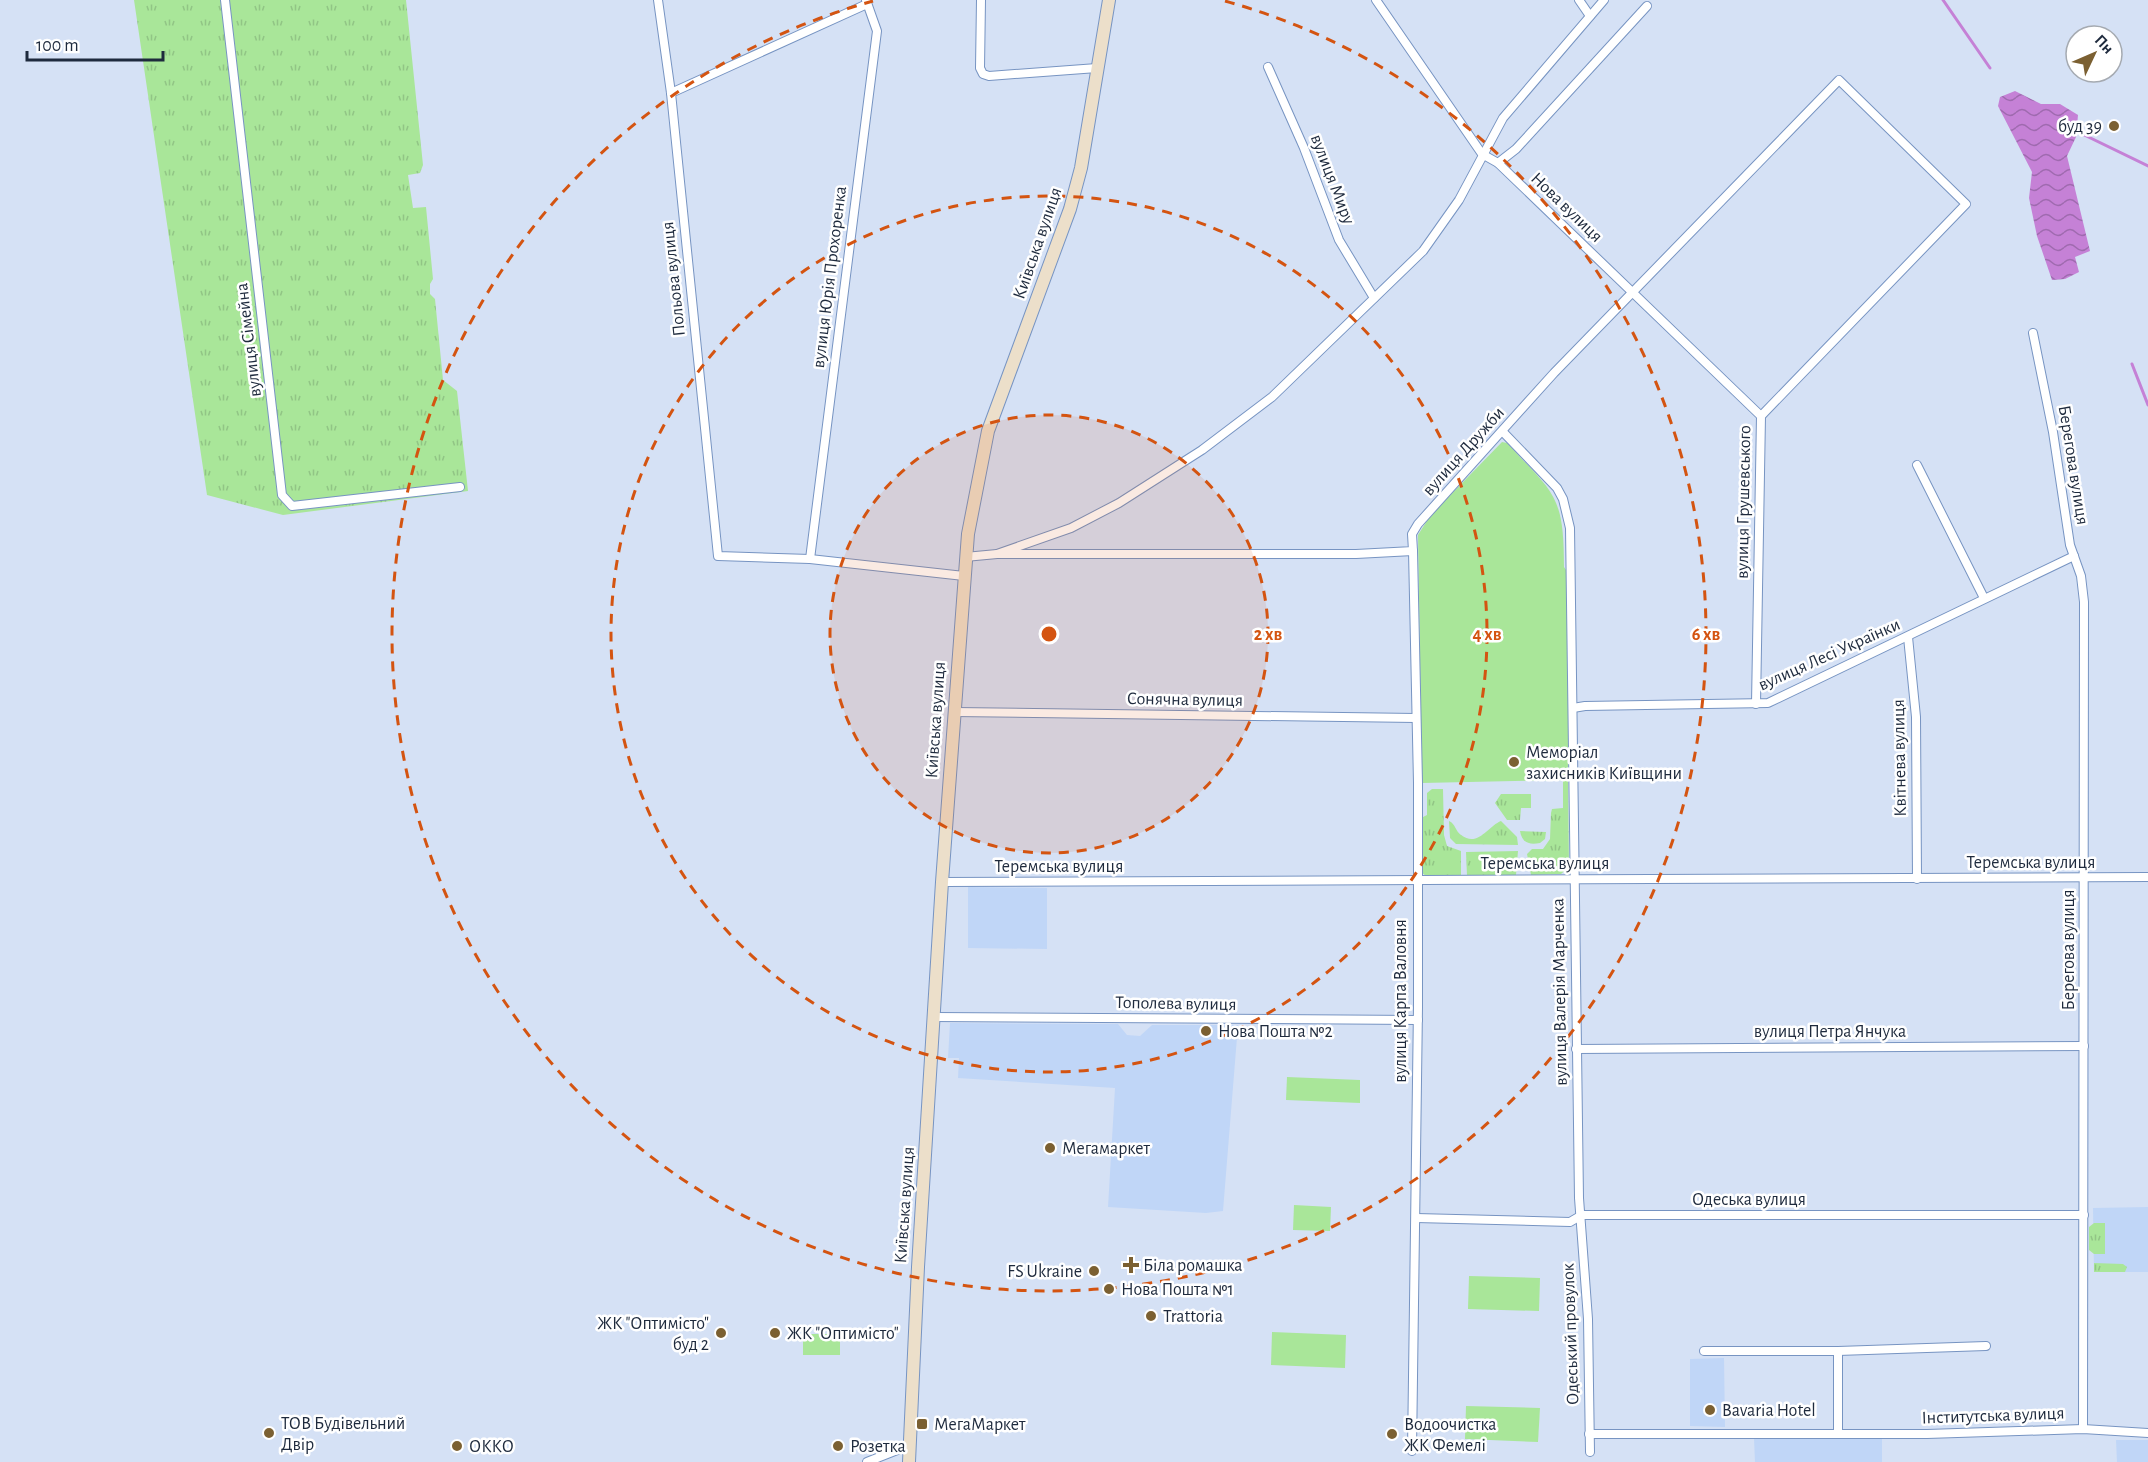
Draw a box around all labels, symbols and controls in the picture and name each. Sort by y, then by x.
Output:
scale bar [27,24,164,62]
north arrow [2064,24,2124,84]
text: Пн [2092,32,2117,57]
text: 100 m [36,37,79,55]
place label: буд 39 [2058,117,2102,136]
marker: буд 39 [2107,119,2121,133]
street label: вулиця Миру [1307,132,1358,227]
street label: Нова вулиця [1527,169,1606,246]
street label: вулиця Юрія Прохоренка [810,185,850,369]
street label: Київська вулиця [1010,185,1066,302]
street label: Польова вулиця [659,221,689,337]
street label: вулиця Сімейна [233,282,265,398]
street label: вулиця Дружби [1419,403,1508,499]
street label: Берегова вулиця [2055,404,2091,526]
street label: вулиця Грушевського [1734,425,1754,579]
street label: вулиця Лесі Українки [1756,615,1903,694]
centre of rings [1039,624,1059,644]
text: 2 хв [1254,626,1282,644]
text: 4 хв [1473,626,1502,644]
text: 6 хв [1692,626,1721,644]
street label: Київська вулиця [923,661,949,779]
street label: Сонячна вулиця [1127,690,1243,710]
street label: Квітнева вулиця [1890,699,1910,817]
place label: Меморіал захисників Київщини [1526,744,1682,783]
marker: Меморіал захисників Київщини [1507,755,1521,769]
street label: Теремська вулиця [1967,854,2095,872]
street label: Теремська вулиця [1481,855,1609,873]
street label: Теремська вулиця [995,858,1123,876]
street label: Берегова вулиця [2060,889,2078,1011]
street label: вулиця Валерія Марченка [1549,898,1571,1086]
street label: вулиця Карпа Валовня [1392,919,1410,1083]
street label: Тополева вулиця [1115,994,1237,1014]
place label: Нова Пошта №2 [1218,1023,1333,1041]
street label: вулиця Петра Янчука [1754,1023,1906,1041]
marker: Нова Пошта №2 [1199,1024,1213,1038]
place label: Мегамаркет [1062,1140,1150,1158]
marker: Мегамаркет [1043,1141,1057,1155]
street label: Київська вулиця [892,1146,918,1264]
street label: Одеська вулиця [1692,1191,1806,1209]
place label: Біла ромашка [1143,1257,1243,1275]
marker: Біла ромашка [1124,1258,1138,1272]
street label: Одеський провулок [1560,1262,1582,1405]
place label: FS Ukraine [1007,1263,1082,1281]
marker: FS Ukraine [1087,1264,1101,1278]
place label: Нова Пошта №1 [1121,1281,1234,1299]
marker: Нова Пошта №1 [1102,1282,1116,1296]
place label: Trattoria [1163,1308,1223,1326]
marker: Trattoria [1144,1309,1158,1323]
place label: ЖК "Оптимісто" буд 2 [597,1315,709,1354]
place label: ЖК "Оптимісто" [787,1325,899,1343]
marker: ЖК "Оптимісто" буд 2 [714,1326,728,1340]
marker: ЖК "Оптимісто" [768,1326,782,1340]
place label: Bavaria Hotel [1722,1402,1816,1420]
marker: Bavaria Hotel [1703,1403,1717,1417]
street label: Інститутська вулиця [1921,1405,2065,1427]
place label: ТОВ Будівельний Двір [281,1415,405,1454]
place label: МегаМаркет [934,1416,1026,1434]
place label: Водоочистка ЖК Фемелі [1404,1416,1497,1455]
marker: МегаМаркет [915,1417,929,1431]
marker: ТОВ Будівельний Двір [262,1426,276,1440]
marker: Водоочистка ЖК Фемелі [1385,1427,1399,1441]
place label: ОККО [469,1438,514,1456]
place label: Розетка [850,1438,906,1456]
marker: ОККО [450,1439,464,1453]
marker: Розетка [831,1439,845,1453]

